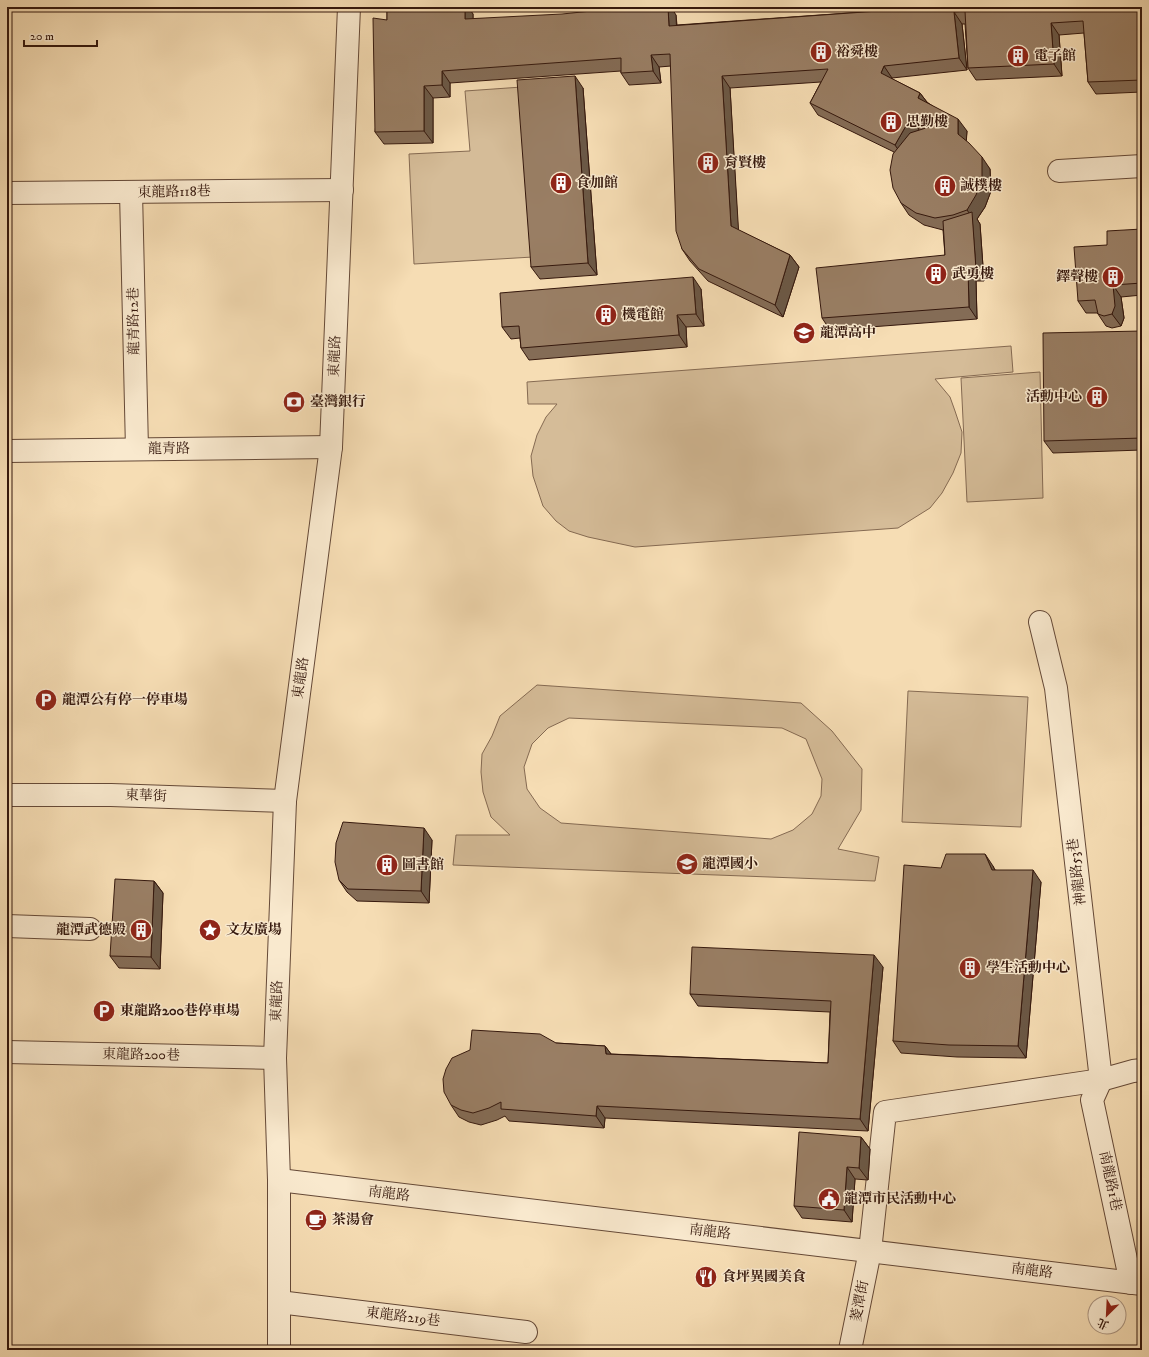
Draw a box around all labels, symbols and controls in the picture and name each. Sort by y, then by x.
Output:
scale bar [24,22,97,48]
text: 20 m [30,29,54,44]
building icon: 裕舜樓 [808,39,834,65]
place label: 裕舜樓 [836,43,878,61]
building icon: 電子館 [1005,43,1031,69]
place label: 電子館 [1034,47,1076,65]
building icon: 思勤樓 [878,109,904,135]
place label: 思勤樓 [906,113,948,131]
building icon: 育賢樓 [695,150,721,176]
place label: 育賢樓 [724,154,766,172]
building icon: 食加館 [548,170,574,196]
building icon: 誠樸樓 [932,173,958,199]
place label: 食加館 [576,174,618,192]
place label: 誠樸樓 [960,177,1002,195]
street label: 東龍路118巷 [137,182,211,202]
building icon: 武勇樓 [923,261,949,287]
building icon: 鐸聲樓 [1100,264,1126,290]
place label: 武勇樓 [952,265,994,283]
place label: 鐸聲樓 [1056,268,1098,286]
street label: 龍青路12巷 [124,287,144,355]
building icon: 機電館 [593,302,619,328]
place label: 機電館 [622,306,664,324]
school or university icon: 龍潭高中 [791,320,817,346]
place label: 龍潭高中 [820,324,876,342]
street label: 東龍路 [325,335,345,377]
building icon: 活動中心 [1084,384,1110,410]
place label: 活動中心 [1026,388,1082,406]
bank icon: 臺灣銀行 [281,389,307,415]
place label: 臺灣銀行 [310,393,366,411]
street label: 龍青路 [148,440,190,458]
street label: 東龍路 [289,656,313,700]
parking icon: 龍潭公有停一停車場 [33,687,59,713]
place label: 龍潭公有停一停車場 [62,691,188,709]
street label: 東華街 [125,786,167,806]
street label: 神龍路53巷 [1064,837,1090,907]
school or university icon: 龍潭國小 [674,851,700,877]
building icon: 圖書館 [374,852,400,878]
place label: 龍潭國小 [702,855,758,873]
place label: 圖書館 [402,856,444,874]
building icon: 龍潭武德殿 [128,917,154,943]
place icon: 文友廣場 [197,917,223,943]
place label: 龍潭武德殿 [56,921,126,939]
place label: 文友廣場 [226,921,282,939]
building icon: 學生活動中心 [957,955,983,981]
place label: 學生活動中心 [986,959,1070,977]
street label: 東龍路 [267,980,287,1022]
parking icon: 東龍路200巷停車場 [91,998,117,1024]
place label: 東龍路200巷停車場 [120,1002,240,1020]
street label: 東龍路200巷 [102,1045,180,1065]
street label: 南龍路1巷 [1095,1149,1125,1213]
street label: 南龍路 [367,1183,411,1205]
public building icon: 龍潭市民活動中心 [816,1186,842,1212]
place label: 龍潭市民活動中心 [844,1190,956,1208]
cafe icon: 茶湯會 [303,1207,329,1233]
place label: 茶湯會 [332,1211,374,1229]
street label: 南龍路 [688,1221,732,1243]
street label: 南龍路 [1010,1260,1054,1282]
restaurant icon: 食坪異國美食 [693,1264,719,1290]
place label: 食坪異國美食 [722,1268,806,1286]
street label: 菱潭街 [847,1279,873,1323]
north arrow [1087,1295,1127,1335]
street label: 東龍路219巷 [365,1303,441,1331]
text: 北 [1095,1315,1111,1332]

